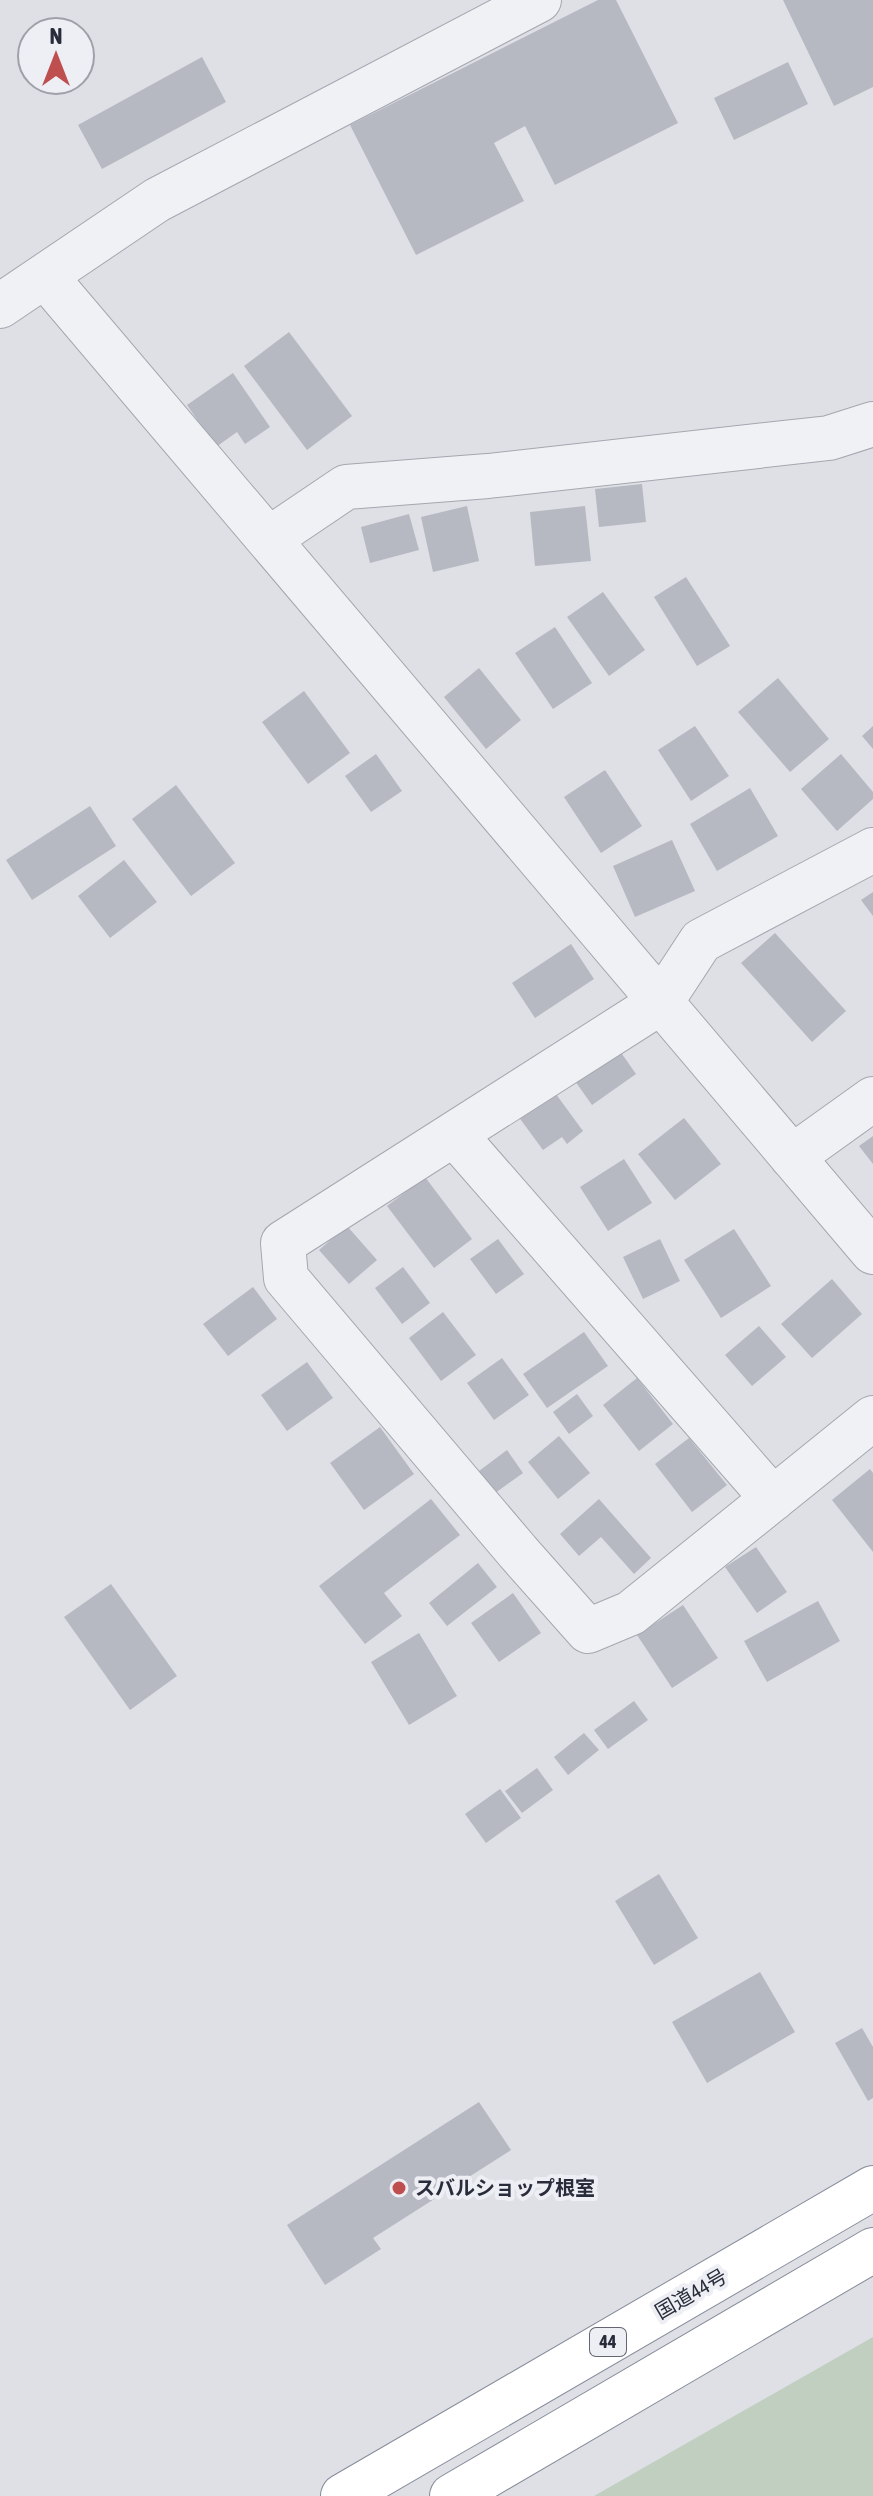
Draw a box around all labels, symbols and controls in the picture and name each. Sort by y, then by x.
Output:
north arrow [16,16,96,96]
text: N [50,23,62,49]
place label: スバルショップ根室 [415,2176,595,2199]
marker: スバルショップ根室 [390,2179,408,2197]
street label: 国道44号 [651,2264,731,2323]
road number: 44 [590,2328,626,2356]

